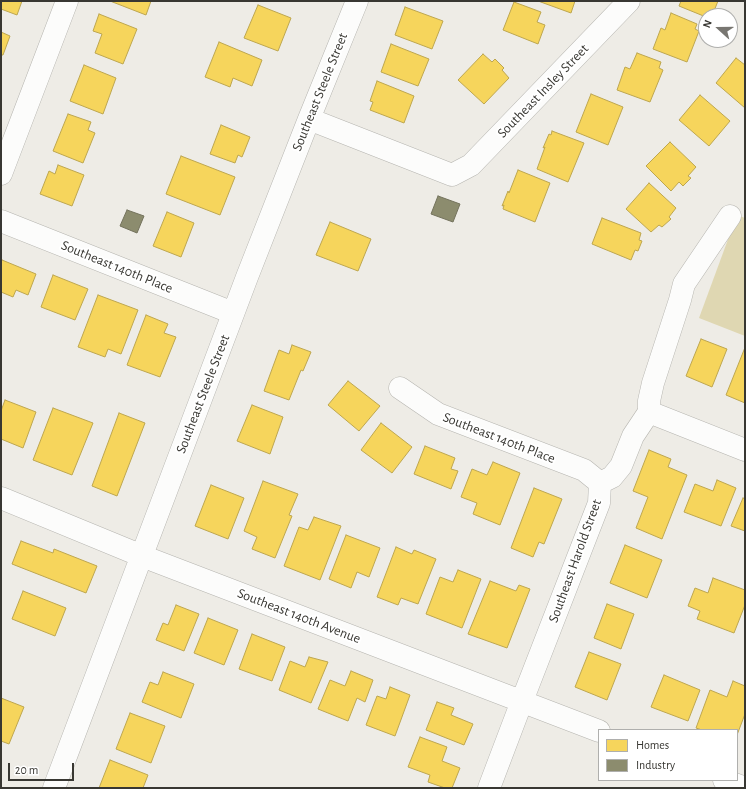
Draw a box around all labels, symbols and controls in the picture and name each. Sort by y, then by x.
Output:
north arrow [698,8,738,48]
text: N [701,18,714,29]
street label: Southeast Steele Street [289,30,351,154]
street label: Southeast Insley Street [494,41,592,141]
street label: Southeast 140th Place [59,237,175,297]
street label: Southeast Steele Street [173,332,233,456]
street label: Southeast 140th Place [440,409,558,467]
street label: Southeast Harold Street [545,497,605,625]
street label: Southeast 140th Avenue [235,585,363,647]
legend [598,729,738,781]
text: Homes [636,739,669,751]
scale bar [10,755,76,781]
text: Industry [636,759,675,771]
text: 20 m [15,764,38,776]

